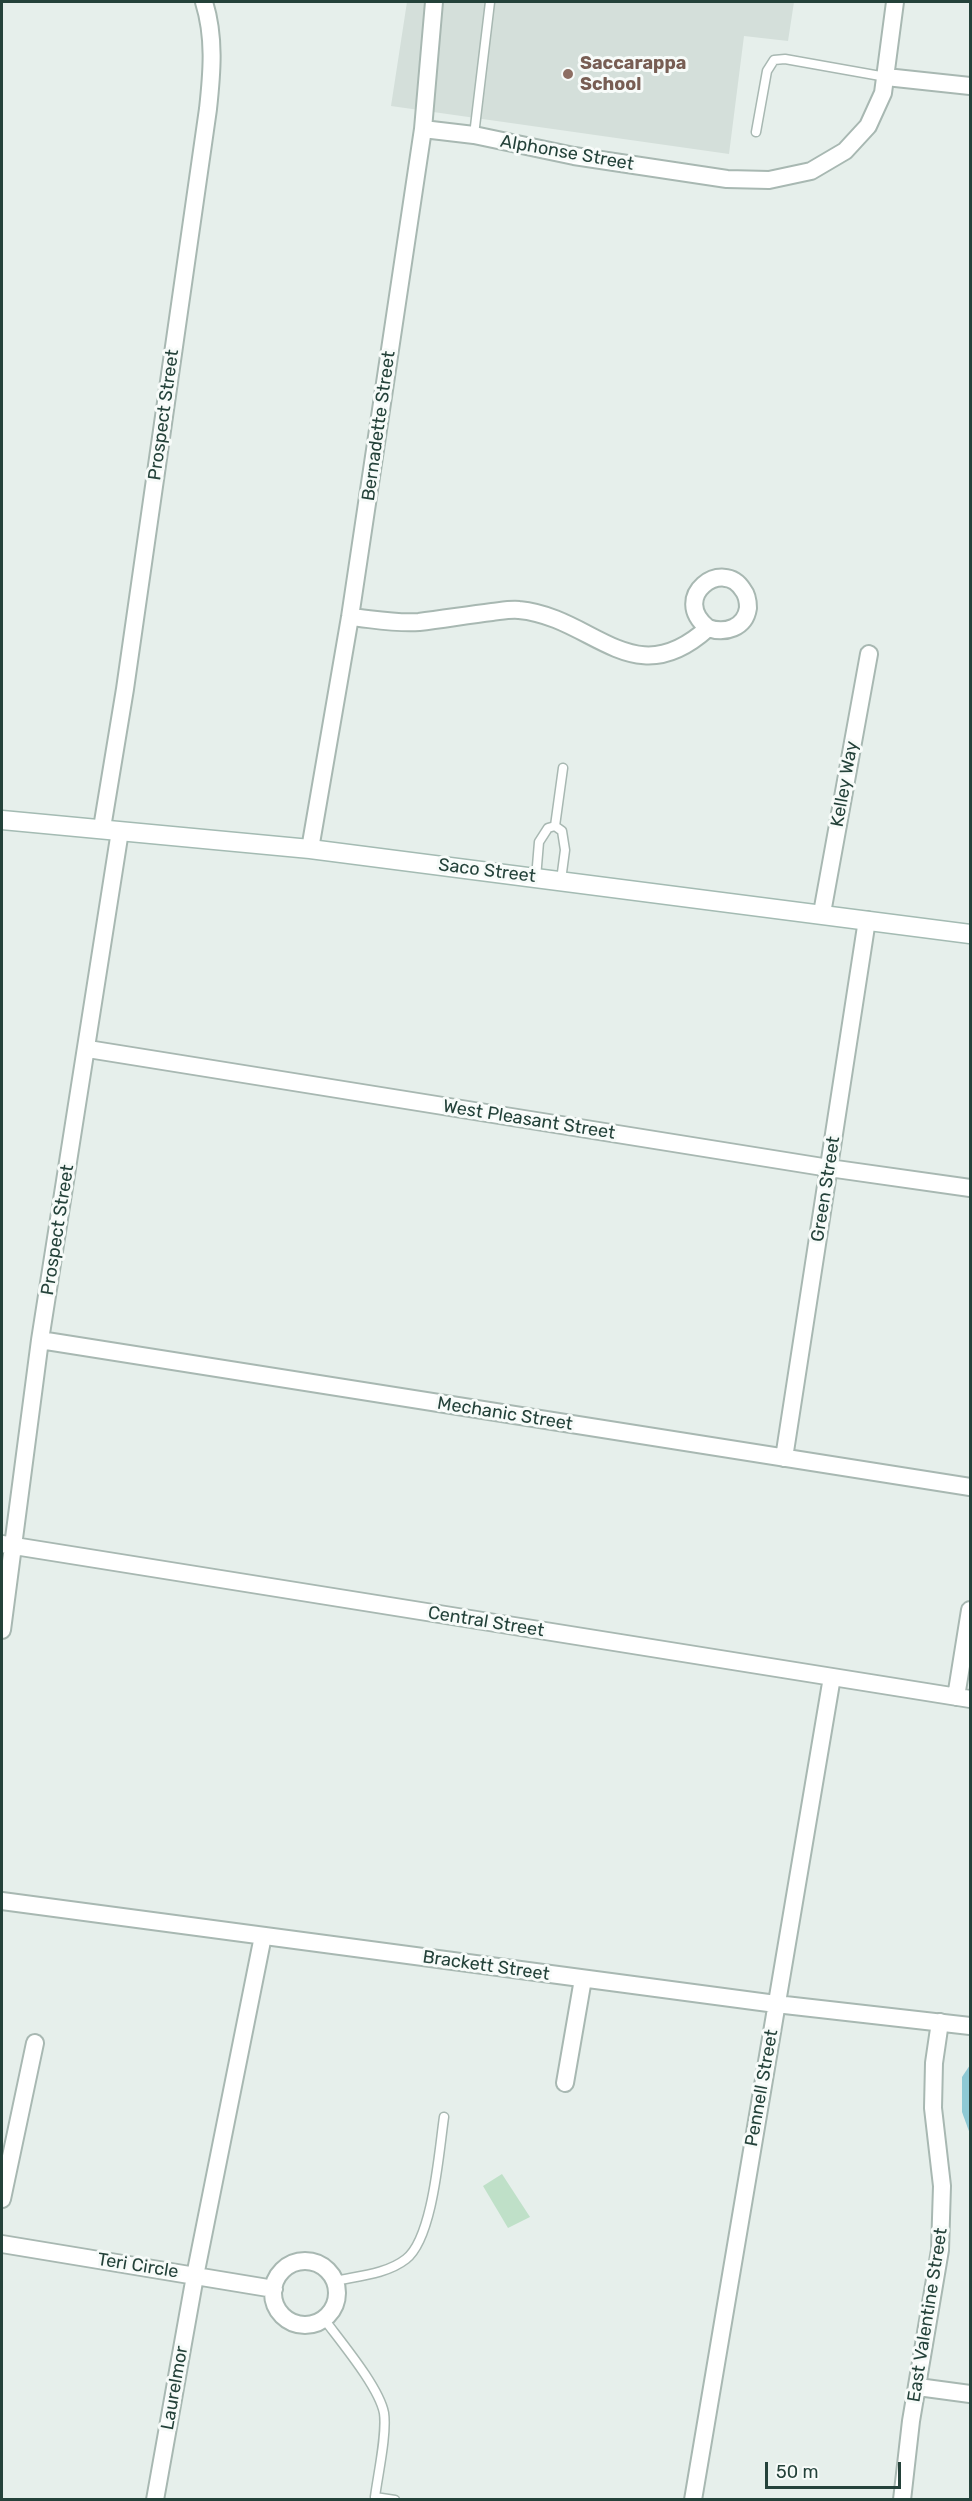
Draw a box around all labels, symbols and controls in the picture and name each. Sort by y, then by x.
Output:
place label: Saccarappa School [580,53,686,96]
marker: Saccarappa School [561,67,575,81]
street label: Alphonse Street [499,131,635,175]
street label: Prospect Street [144,348,184,482]
street label: Bernadette Street [358,350,400,502]
street label: Kelley Way [827,739,863,829]
street label: Saco Street [437,854,537,888]
street label: West Pleasant Street [441,1096,617,1144]
street label: Green Street [807,1135,845,1243]
street label: Prospect Street [37,1163,79,1297]
street label: Mechanic Street [436,1393,574,1435]
street label: Central Street [426,1602,546,1642]
street label: Brackett Street [421,1946,551,1986]
street label: Pennell Street [741,2028,783,2148]
street label: East Valentine Street [904,2226,952,2404]
street label: Teri Circle [96,2249,180,2283]
street label: Laurelmor [157,2344,193,2432]
scale bar [768,2450,904,2488]
text: 50 m [776,2461,819,2483]

